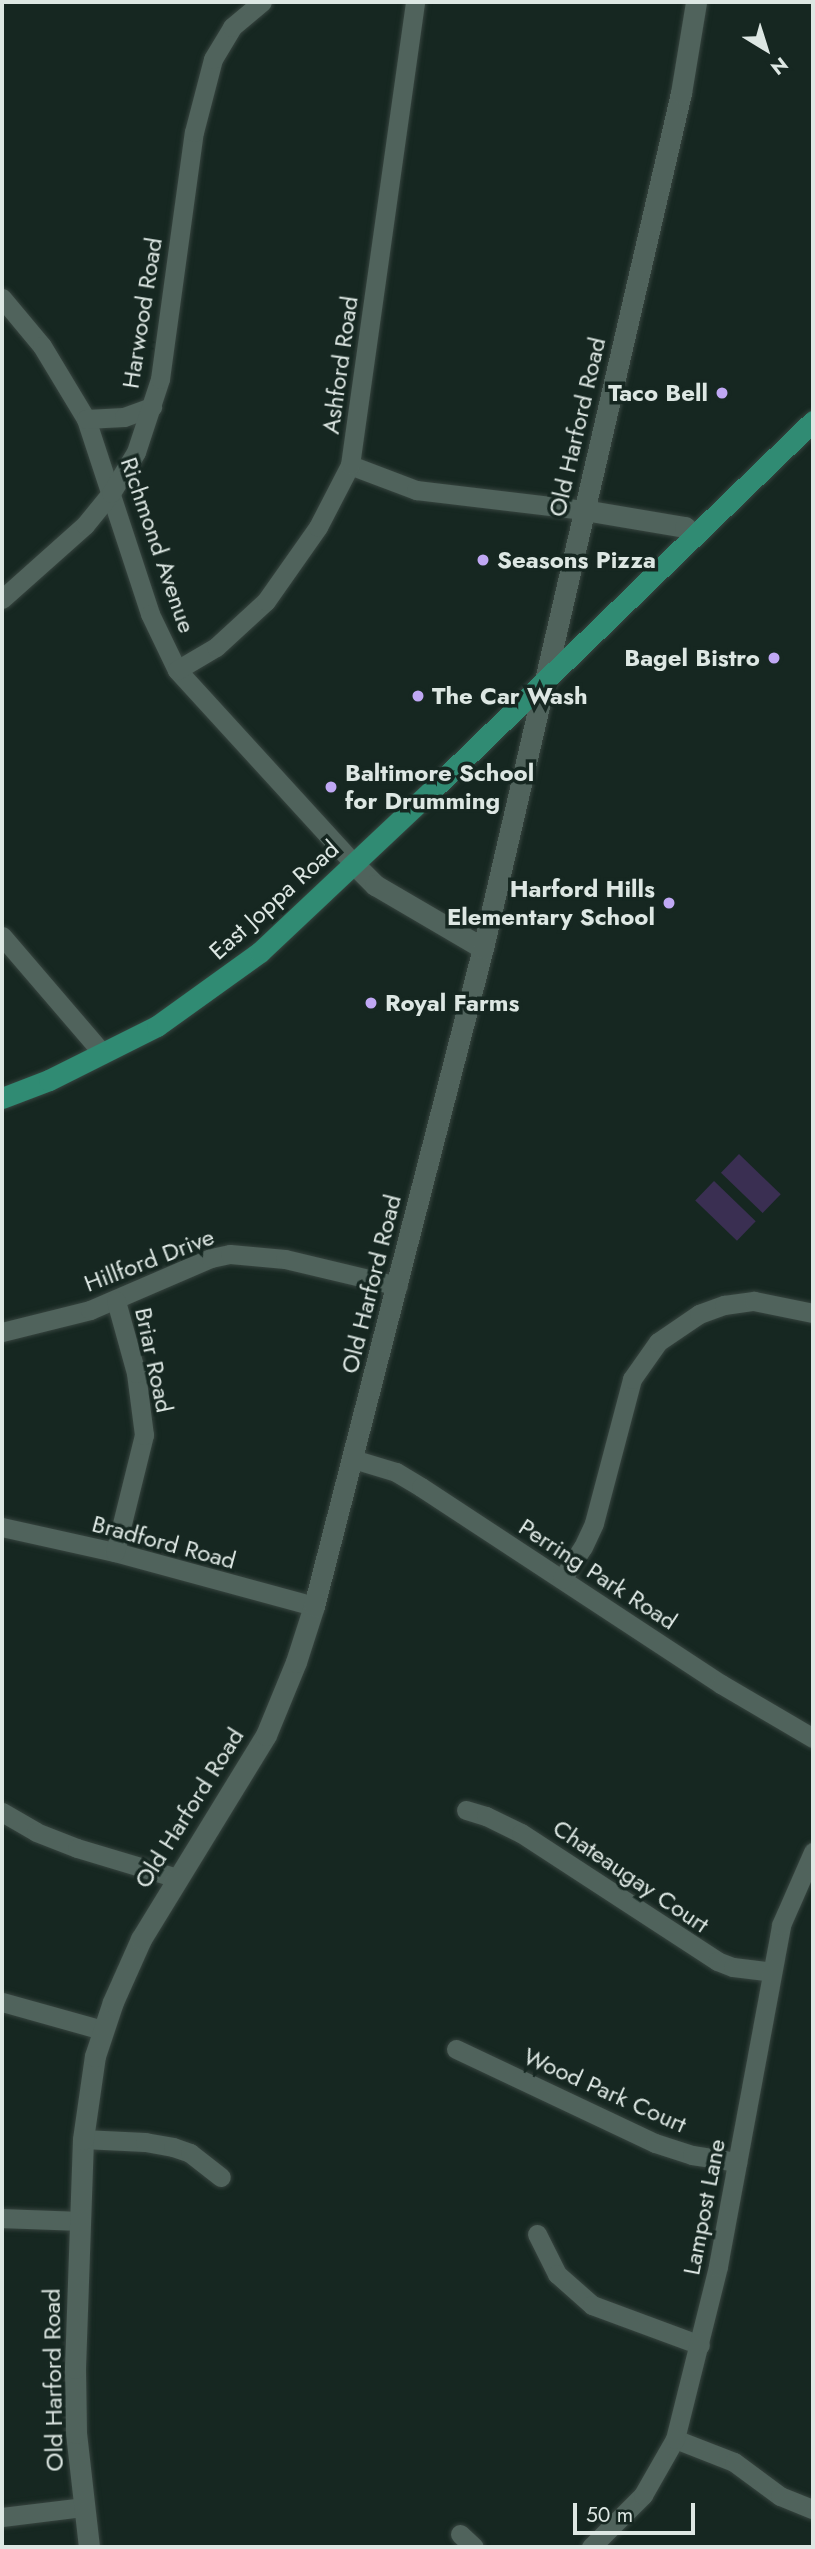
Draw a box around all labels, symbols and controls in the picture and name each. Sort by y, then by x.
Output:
north arrow [731,14,801,84]
text: N [765,51,793,81]
street label: Harwood Road [116,235,168,391]
street label: Ashford Road [316,294,364,436]
street label: Old Harford Road [542,335,612,519]
place label: Taco Bell [608,379,708,407]
marker: Taco Bell [714,385,730,401]
street label: Richmond Avenue [114,453,202,637]
place label: Seasons Pizza [497,546,656,574]
marker: Seasons Pizza [475,552,491,568]
place label: Bagel Bistro [624,644,760,672]
marker: Bagel Bistro [766,650,782,666]
place label: The Car Wash [432,682,588,710]
marker: The Car Wash [410,688,426,704]
place label: Baltimore School for Drumming [345,759,534,815]
marker: Baltimore School for Drumming [323,779,339,795]
street label: East Joppa Road [203,834,345,966]
place label: Harford Hills Elementary School [447,875,655,931]
marker: Harford Hills Elementary School [661,895,677,911]
place label: Royal Farms [385,989,519,1017]
marker: Royal Farms [363,995,379,1011]
street label: Old Harford Road [335,1192,407,1376]
street label: Hillford Drive [80,1222,218,1298]
street label: Briar Road [129,1305,179,1415]
street label: Bradford Road [89,1509,239,1575]
street label: Perring Park Road [514,1512,682,1636]
street label: Old Harford Road [128,1723,250,1893]
street label: Chateaugay Court [548,1813,714,1939]
street label: Wood Park Court [519,2041,691,2139]
street label: Lampost Lane [677,2137,731,2277]
street label: Old Harford Road [37,2288,69,2472]
scale bar [577,2490,700,2534]
text: 50 m [586,2500,633,2530]

